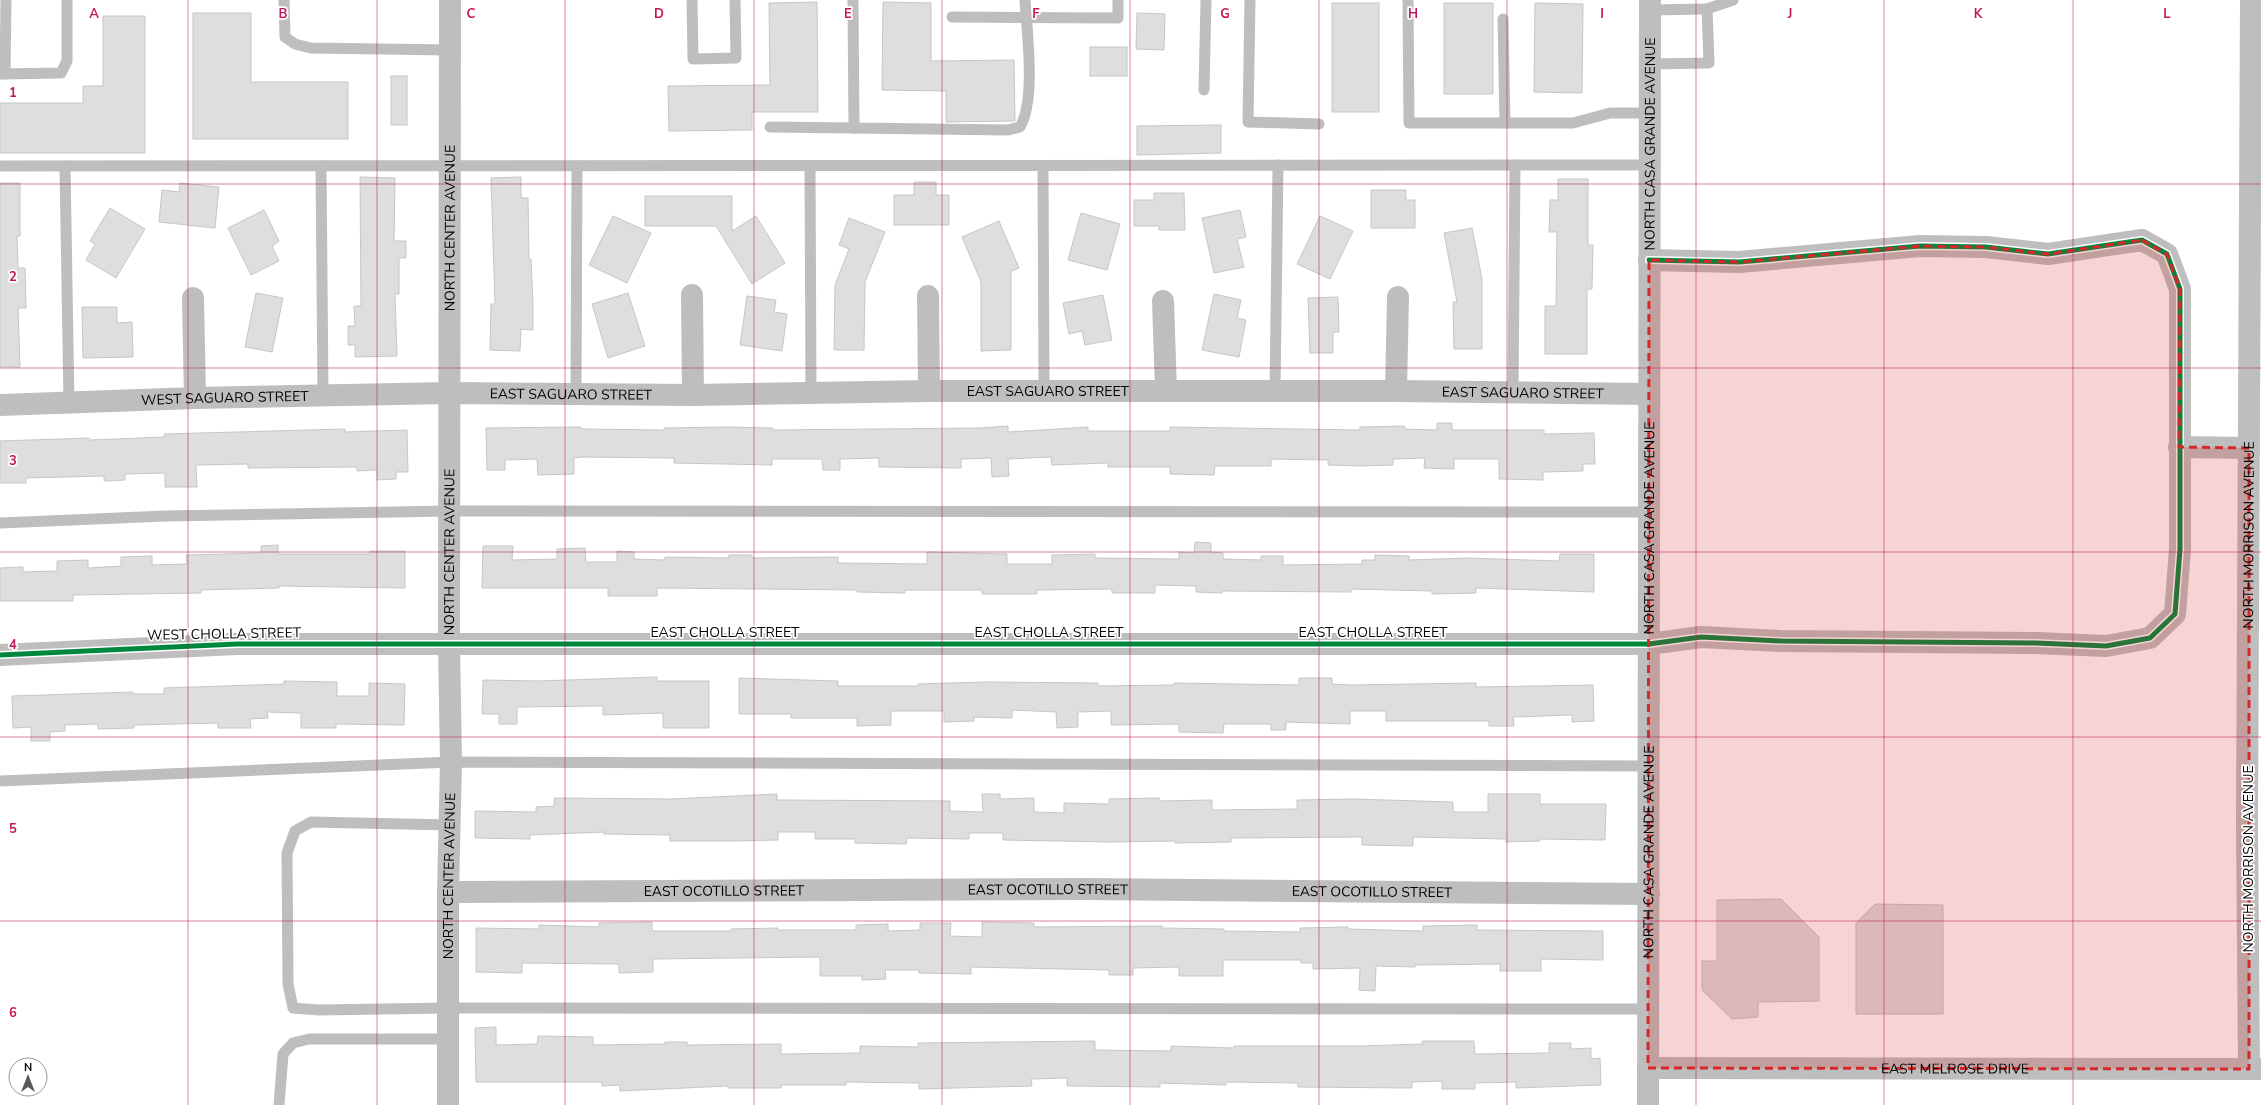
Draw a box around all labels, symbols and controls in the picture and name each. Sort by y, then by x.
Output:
text: A [89,5,99,23]
text: B [279,5,288,23]
text: C [467,5,476,23]
text: D [654,5,664,23]
text: E [844,5,852,23]
text: F [1032,5,1040,23]
text: G [1220,5,1230,23]
text: H [1408,5,1418,23]
text: I [1600,5,1604,23]
text: J [1787,5,1792,23]
text: K [1974,5,1983,23]
text: L [2163,5,2171,23]
street label: NORTH CASA GRANDE AVENUE [1640,38,1659,250]
text: 1 [9,84,17,102]
street label: NORTH CENTER AVENUE [440,145,459,311]
text: 2 [9,268,17,286]
street label: EAST SAGUARO STREET [967,382,1129,401]
street label: EAST SAGUARO STREET [1442,382,1605,403]
street label: EAST SAGUARO STREET [490,384,653,404]
street label: WEST SAGUARO STREET [141,386,309,409]
street label: NORTH CASA GRANDE AVENUE [1639,422,1659,634]
street label: NORTH MORRISON AVENUE [2238,441,2258,629]
text: 3 [9,452,17,470]
street label: NORTH CENTER AVENUE [440,469,459,635]
street label: WEST CHOLLA STREET [147,623,302,645]
street label: EAST CHOLLA STREET [651,623,800,642]
street label: EAST CHOLLA STREET [975,623,1124,642]
street label: EAST CHOLLA STREET [1299,623,1448,642]
text: 4 [9,636,17,654]
street label: NORTH CASA GRANDE AVENUE [1639,746,1658,958]
street label: NORTH MORRISON AVENUE [2239,765,2258,953]
street label: NORTH CENTER AVENUE [439,793,460,959]
text: 5 [9,820,17,838]
street label: EAST OCOTILLO STREET [968,879,1129,899]
street label: EAST OCOTILLO STREET [644,881,805,901]
street label: EAST OCOTILLO STREET [1292,881,1453,902]
text: 6 [9,1004,17,1022]
north arrow [8,1057,48,1097]
street label: EAST MELROSE DRIVE [1881,1059,2029,1078]
text: N [24,1060,32,1075]

